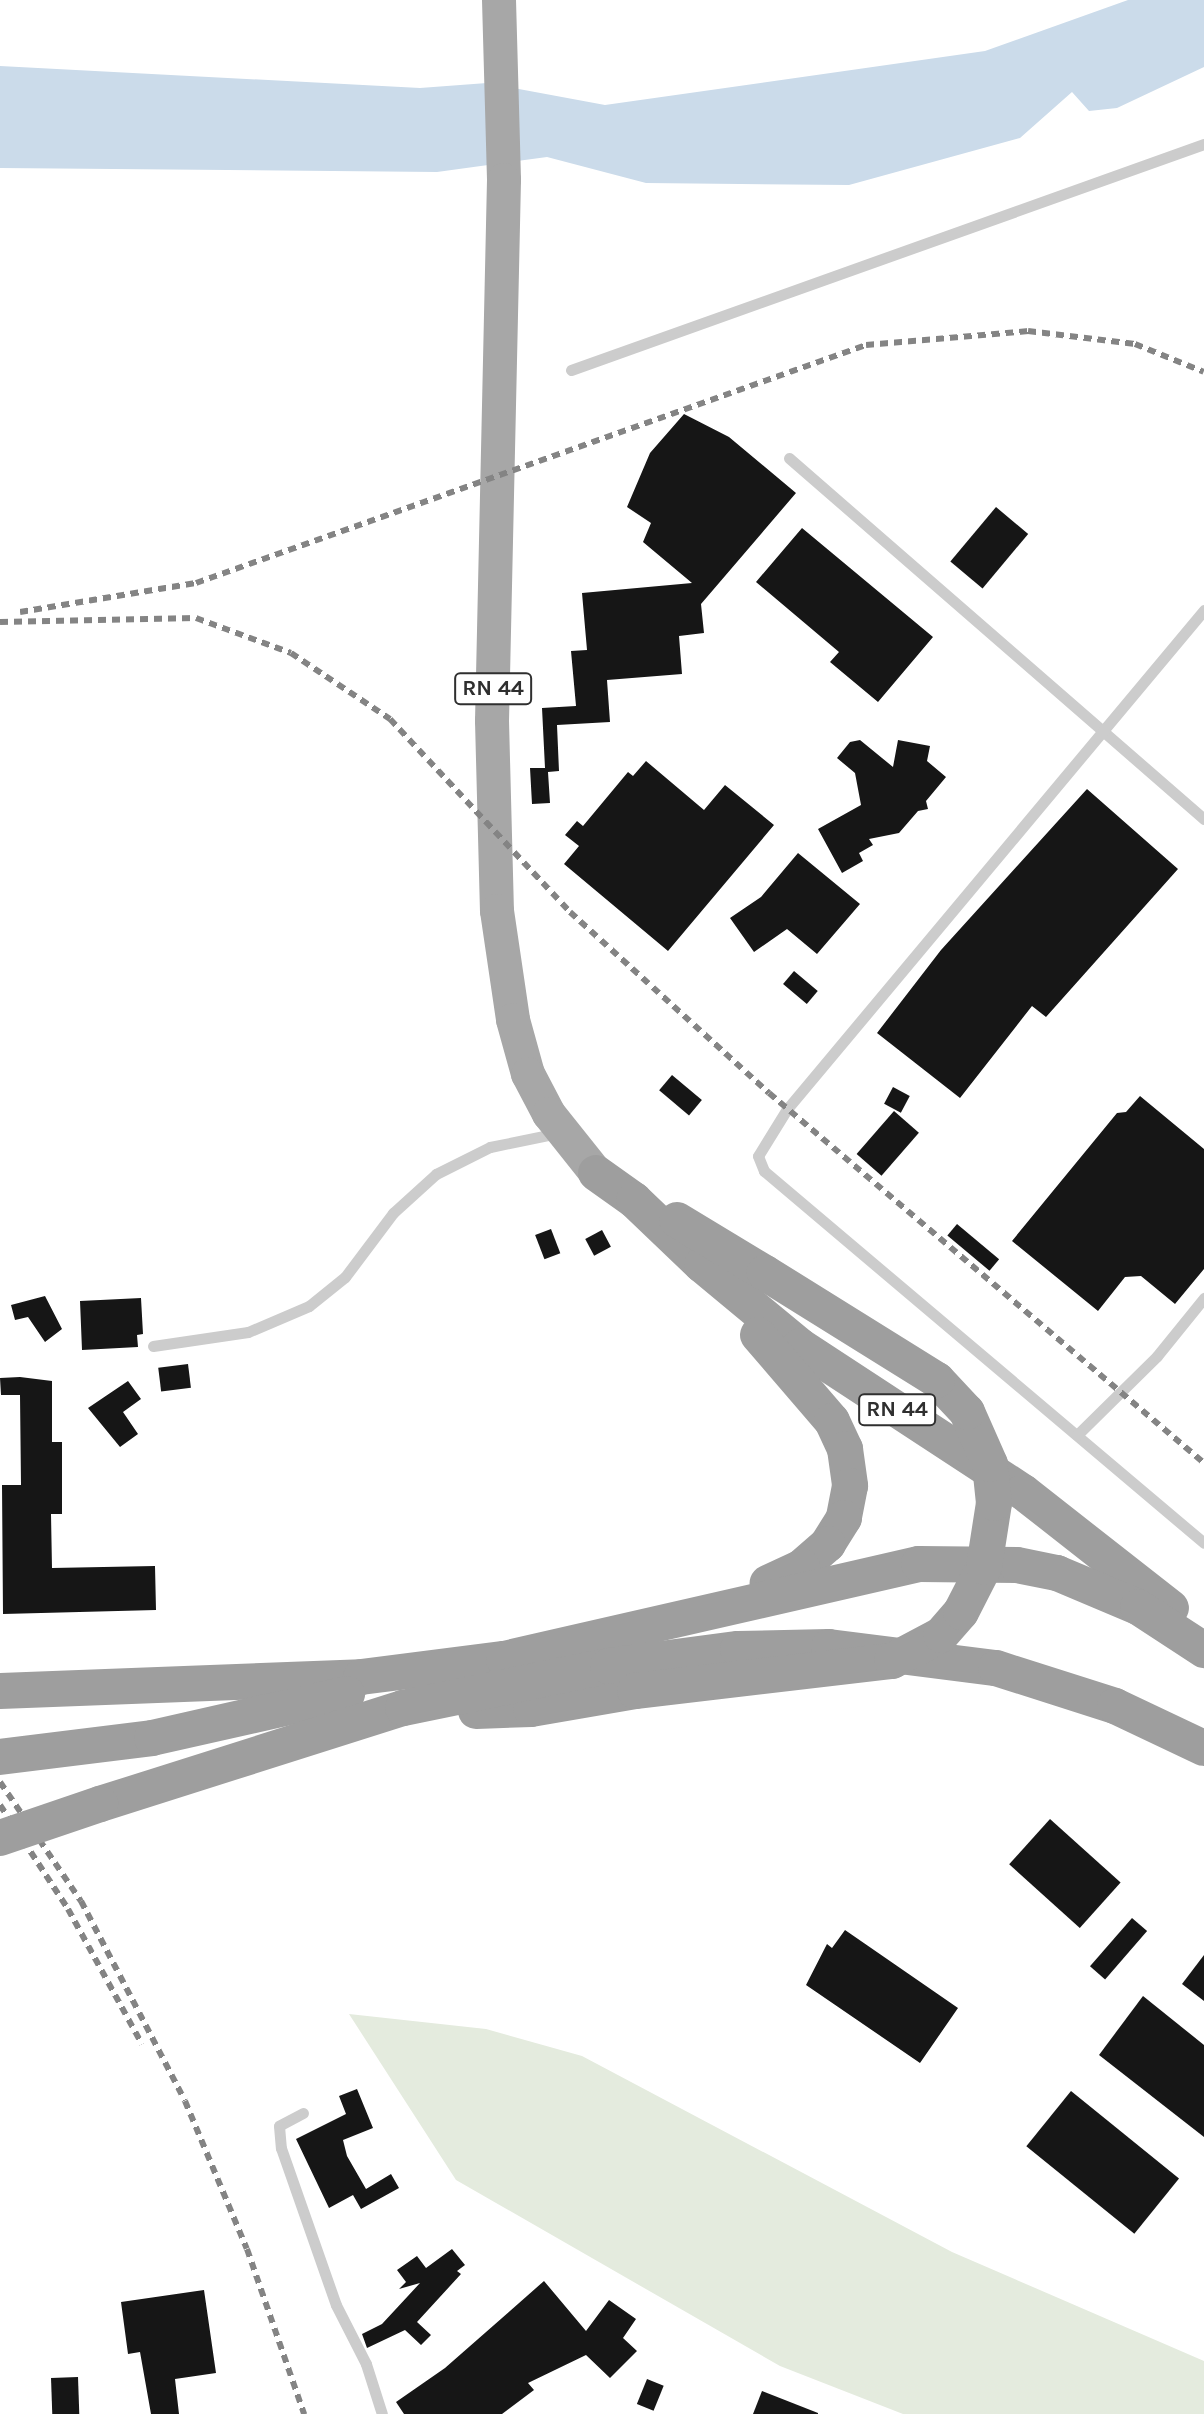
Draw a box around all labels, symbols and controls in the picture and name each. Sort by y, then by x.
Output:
road number: RN 44 [453,671,533,707]
road number: RN 44 [857,1392,937,1428]

